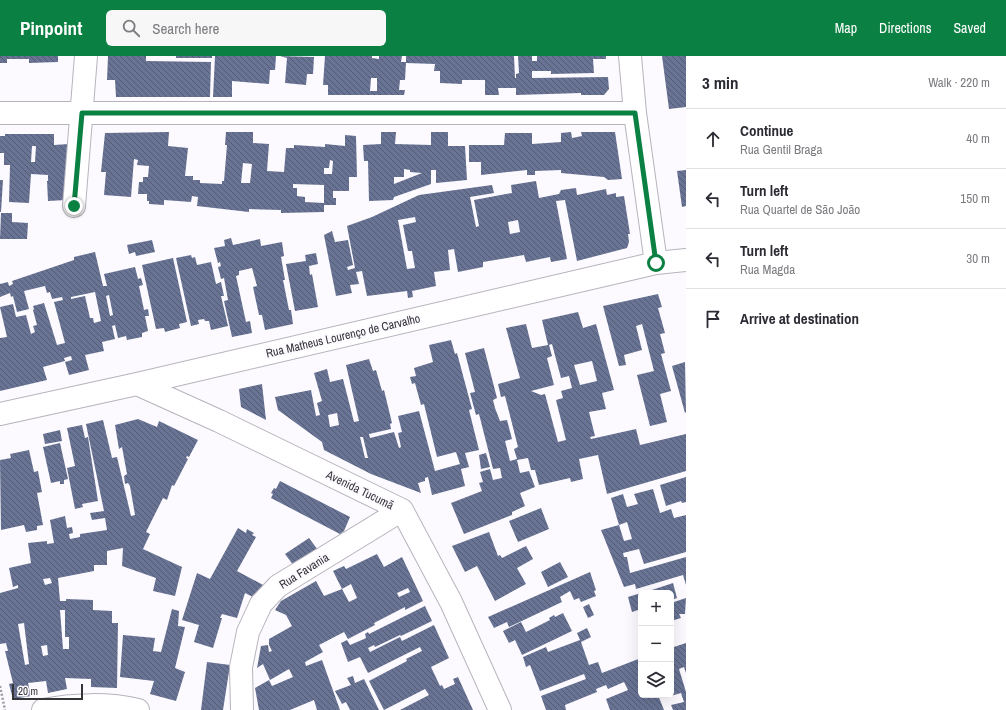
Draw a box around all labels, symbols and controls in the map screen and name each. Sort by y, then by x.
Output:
search box [106,10,386,46]
text: Pinpoint [20,15,82,41]
icon: search [120,17,142,39]
text: Search here [152,18,219,39]
text: Map [835,19,857,37]
text: Directions [879,19,931,37]
text: Saved [953,19,986,37]
text: 3 min [702,71,738,94]
text: Walk · 220 m [928,74,990,91]
text: Continue [740,120,793,141]
icon: ahead [702,128,724,150]
text: 40 m [966,130,990,147]
text: Rua Gentil Braga [740,141,822,158]
text: Turn left [740,180,788,201]
icon: left [702,188,724,210]
text: 150 m [960,190,990,207]
route end [65,197,83,215]
text: Rua Quartel de São João [740,201,860,218]
text: Turn left [740,240,788,261]
icon: left [702,248,724,270]
text: 30 m [966,250,990,267]
route start [647,254,665,272]
text: Rua Magda [740,261,795,278]
icon: arrive [702,308,724,330]
text: Arrive at destination [740,308,859,329]
street label: Rua Matheus Lourenço de Carvalho [264,310,422,362]
street label: Avenida Tucumã [323,466,397,513]
street label: Rua Favania [276,549,332,593]
map controls [638,590,674,698]
button: + [638,590,674,626]
button: − [638,626,674,662]
button: layers [638,662,674,698]
scale bar [12,682,83,701]
text: 20 m [18,684,38,698]

